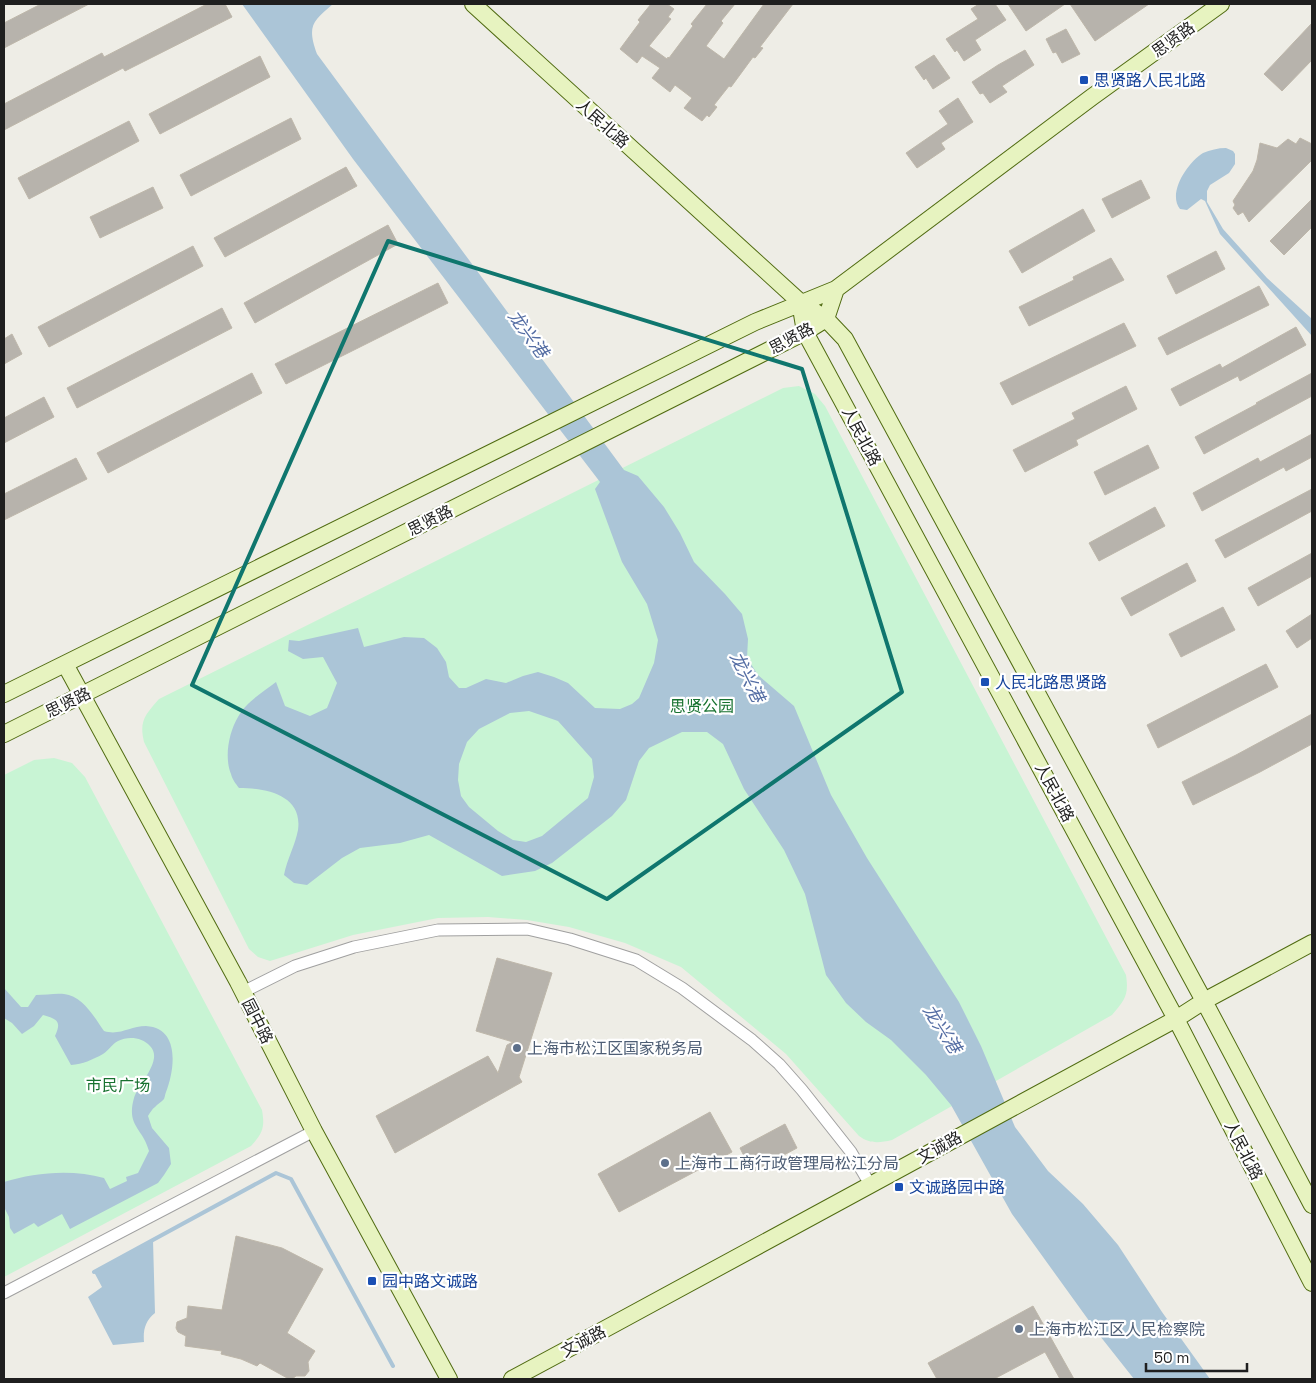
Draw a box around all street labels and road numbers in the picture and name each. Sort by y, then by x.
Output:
street label: 思贤路 [1148,17,1199,62]
street label: 人民北路 [572,94,633,153]
street label: 思贤路 [765,318,817,359]
street label: 人民北路 [837,403,886,469]
street label: 思贤路 [404,500,456,541]
street label: 思贤路 [42,682,94,722]
street label: 人民北路 [1030,759,1079,825]
street label: 园中路 [237,995,278,1047]
street label: 人民北路 [1220,1117,1267,1184]
street label: 文诚路 [913,1127,965,1168]
street label: 文诚路 [557,1321,609,1362]

